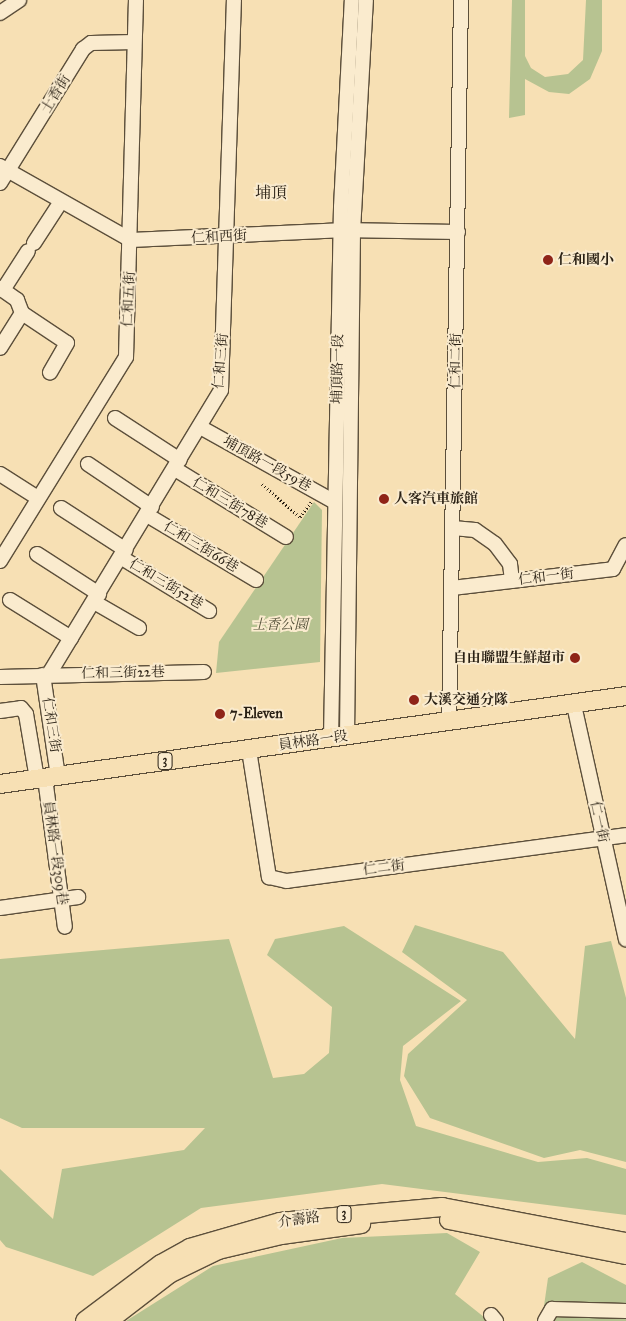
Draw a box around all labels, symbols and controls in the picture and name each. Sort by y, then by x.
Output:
street label: 士香街 [38,72,74,116]
district label: 埔頂 [255,183,287,203]
street label: 仁和西街 [191,227,247,247]
place label: 仁和國小 [558,252,614,268]
marker: 仁和國小 [542,254,554,266]
street label: 仁和五街 [119,271,139,327]
street label: 仁和三街 [210,332,232,390]
street label: 仁和二街 [447,333,465,389]
street label: 埔頂路一段 [329,334,347,404]
street label: 埔頂路一段59巷 [220,433,314,495]
street label: 仁和三街78巷 [189,474,271,532]
place label: 人客汽車旅館 [394,491,478,507]
marker: 人客汽車旅館 [378,493,390,505]
street label: 仁和三街66巷 [161,518,241,576]
street label: 仁和三街52巷 [126,555,206,613]
street label: 仁和一街 [517,565,575,589]
park label: 士香公園 [252,617,308,633]
place label: 自由聯盟生鮮超市 [453,650,565,666]
marker: 自由聯盟生鮮超市 [569,652,581,664]
street label: 仁和三街22巷 [81,664,165,682]
place label: 大溪交通分隊 [424,692,508,708]
marker: 大溪交通分隊 [408,694,420,706]
street label: 仁和三街 [38,696,64,754]
place label: 7-Eleven [230,706,283,722]
marker: 7-Eleven [214,708,226,720]
street label: 員林路一段 [277,728,349,754]
road number: 3 [158,751,172,770]
street label: 員林路一段309巷 [39,800,71,906]
street label: 仁一街 [586,800,612,844]
street label: 仁二街 [362,857,406,879]
road number: 3 [336,1204,352,1224]
street label: 介壽路 [277,1209,321,1231]

